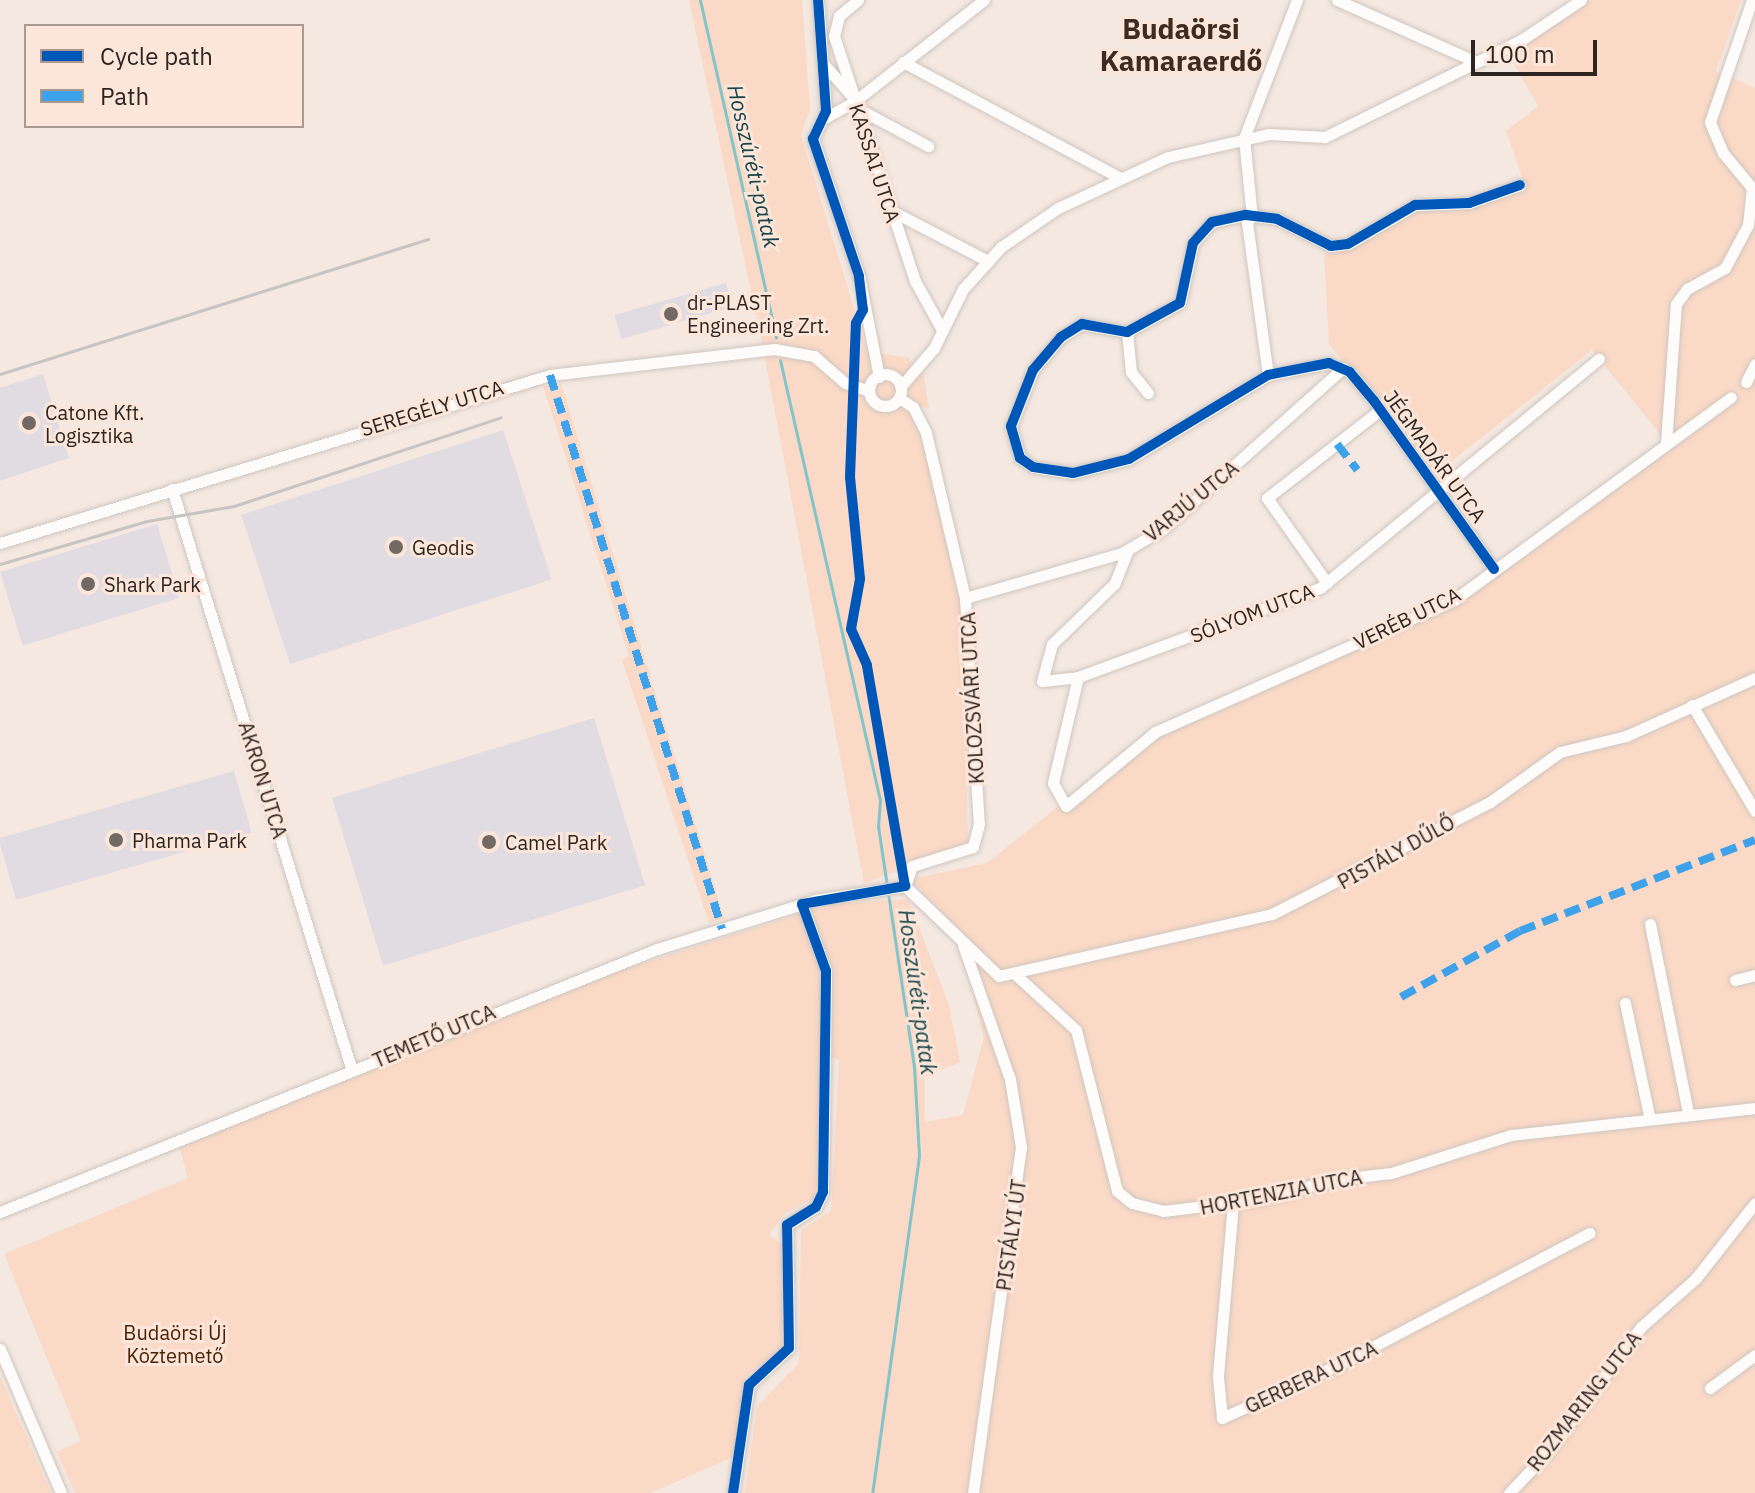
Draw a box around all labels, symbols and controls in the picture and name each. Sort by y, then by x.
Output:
district label: Budaörsi Kamaraerdő [1100,12,1262,78]
legend [24,24,304,128]
scale bar [1475,24,1601,74]
text: 100 m [1485,38,1555,70]
text: Cycle path [100,40,213,72]
text: Path [100,80,149,112]
water label: Hosszúréti-patak [722,82,786,250]
street label: KASSAI UTCA [844,100,906,226]
place label: dr-PLAST Engineering Zrt. [687,290,829,337]
marker: dr-PLAST Engineering Zrt. [662,305,680,323]
street label: SEREGÉLY UTCA [358,375,506,441]
street label: JÉGMADÁR UTCA [1379,385,1491,527]
place label: Catone Kft. Logisztika [45,400,145,447]
marker: Catone Kft. Logisztika [20,414,38,432]
street label: VARJÚ UTCA [1139,456,1243,546]
place label: Geodis [412,535,474,559]
marker: Geodis [387,538,405,556]
place label: Shark Park [104,572,201,596]
marker: Shark Park [79,575,97,593]
street label: SÓLYOM UTCA [1187,578,1317,648]
street label: VERÉB UTCA [1350,582,1464,654]
street label: KOLOZSVÁRI UTCA [956,611,988,785]
street label: AKRON UTCA [234,719,292,841]
street label: PISTÁLY DŰLŐ [1333,810,1459,894]
place label: Pharma Park [132,828,247,852]
place label: Camel Park [505,830,607,854]
marker: Pharma Park [107,831,125,849]
marker: Camel Park [480,833,498,851]
water label: Hosszúréti-patak [893,908,943,1076]
street label: TEMETŐ UTCA [369,999,499,1073]
street label: HORTENZIA UTCA [1198,1164,1364,1220]
street label: PISTÁLYI ÚT [991,1178,1031,1292]
park label: Budaörsi Új Köztemető [123,1320,227,1367]
street label: ROZMARING UTCA [1522,1326,1646,1476]
street label: GERBERA UTCA [1241,1336,1381,1418]

